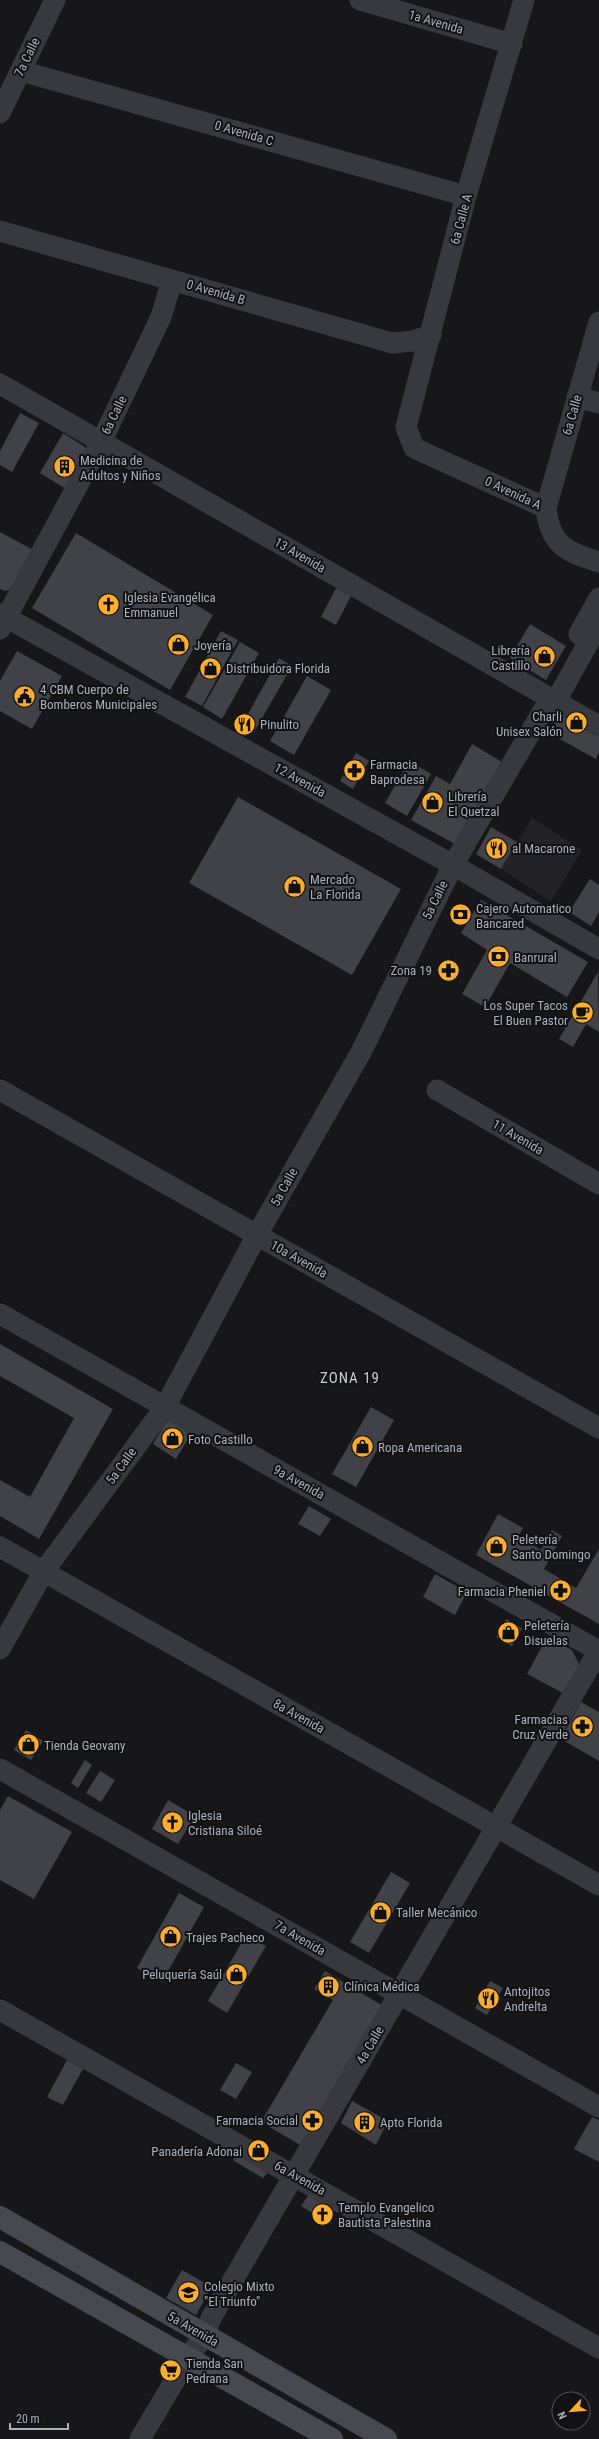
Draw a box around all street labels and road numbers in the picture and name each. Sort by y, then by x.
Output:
street label: 1a Avenida [407,7,465,37]
street label: 7a Calle [11,35,43,79]
street label: 0 Avenida C [213,117,275,149]
street label: 6a Calle A [447,192,475,246]
street label: 0 Avenida B [185,276,247,308]
street label: 6a Calle [98,393,130,437]
street label: 6a Calle [559,393,585,437]
street label: 0 Avenida A [482,473,544,513]
street label: 13 Avenida [272,534,328,576]
street label: 12 Avenida [272,760,328,800]
street label: 5a Calle [419,878,451,922]
street label: 11 Avenida [490,1116,546,1158]
street label: 5a Calle [267,1165,301,1209]
street label: 10a Avenida [268,1237,330,1281]
street label: 5a Calle [103,1445,139,1487]
street label: 9a Avenida [271,1462,327,1502]
street label: 8a Avenida [271,1696,327,1736]
street label: 7a Avenida [272,1917,328,1959]
street label: 4a Calle [353,2023,387,2067]
street label: 6a Avenida [272,2158,328,2198]
street label: 5a Avenida [165,2308,221,2350]

